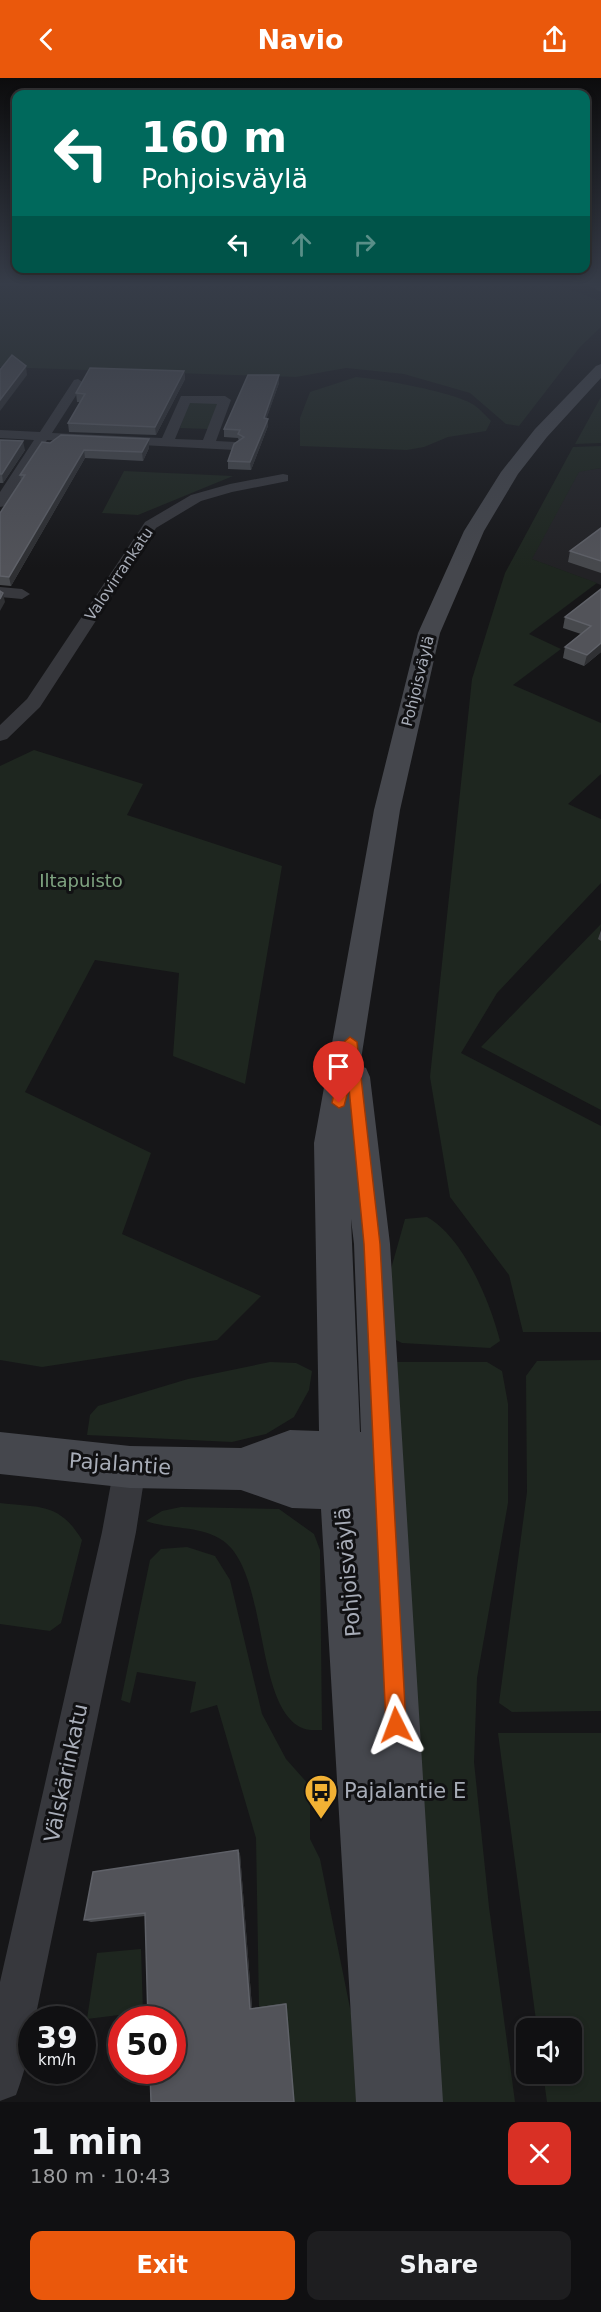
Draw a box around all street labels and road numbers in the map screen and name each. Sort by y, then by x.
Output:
street label: Valovirrankatu [81,524,157,624]
street label: Pohjoisväylä [398,634,438,728]
street label: Pajalantie [68,1448,172,1480]
street label: Pohjoisväylä [330,1506,366,1638]
street label: Välskärinkatu [40,1702,92,1844]

